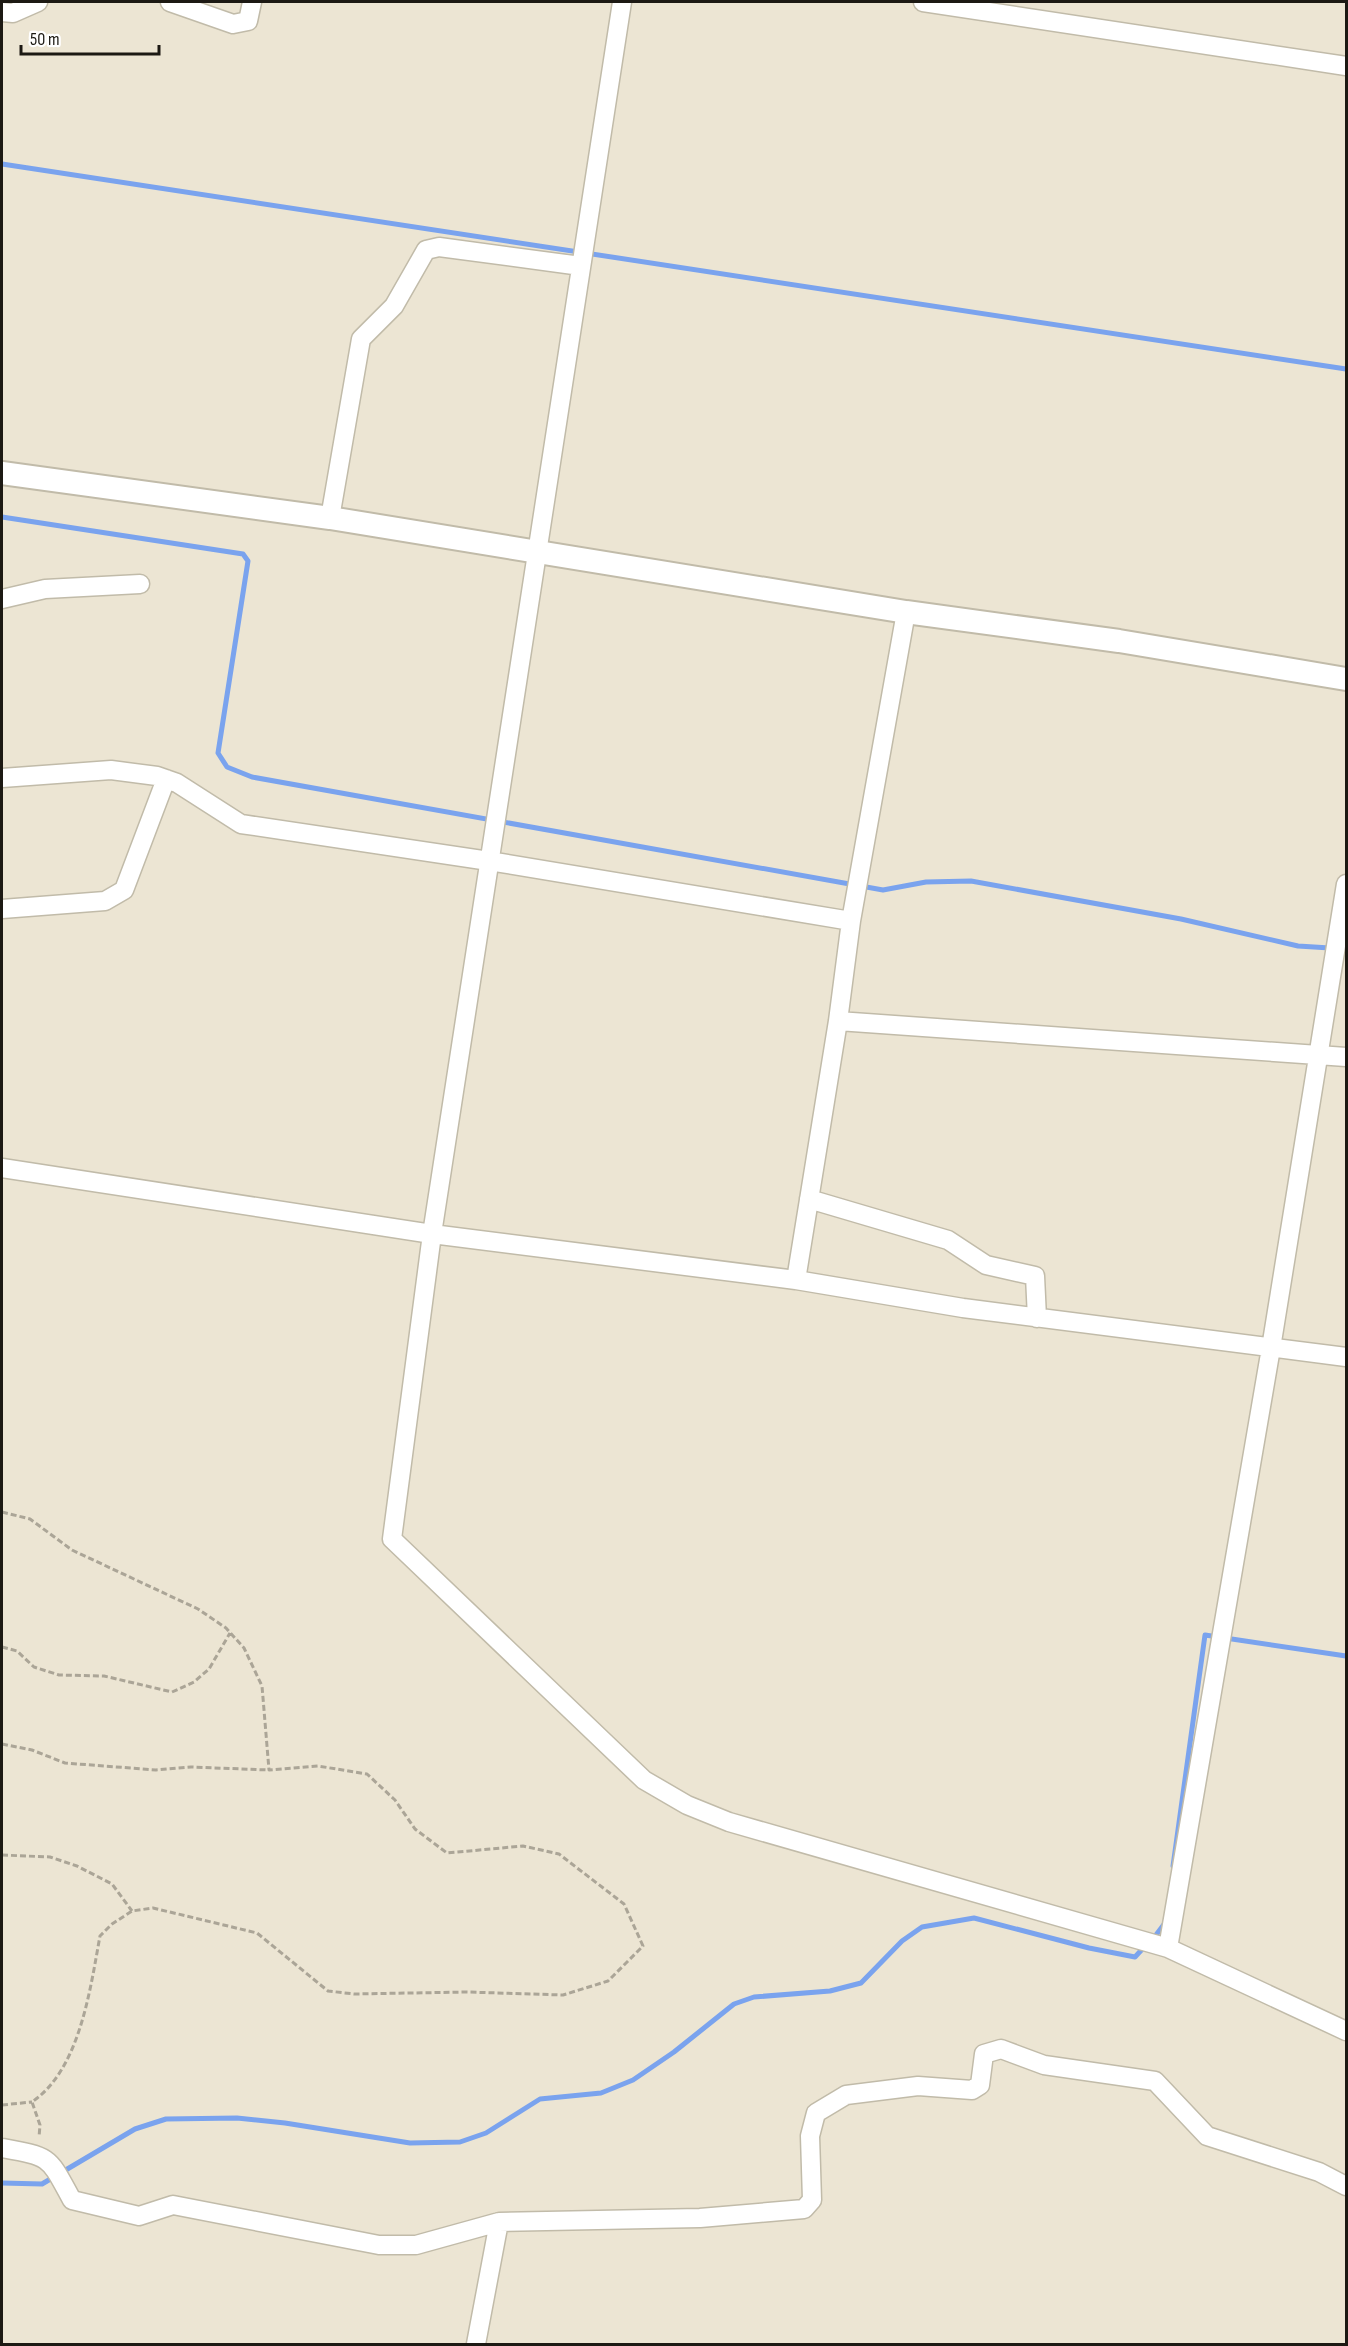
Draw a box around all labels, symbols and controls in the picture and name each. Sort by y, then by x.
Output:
scale bar [21,18,159,56]
text: 50 m [30,29,60,50]

